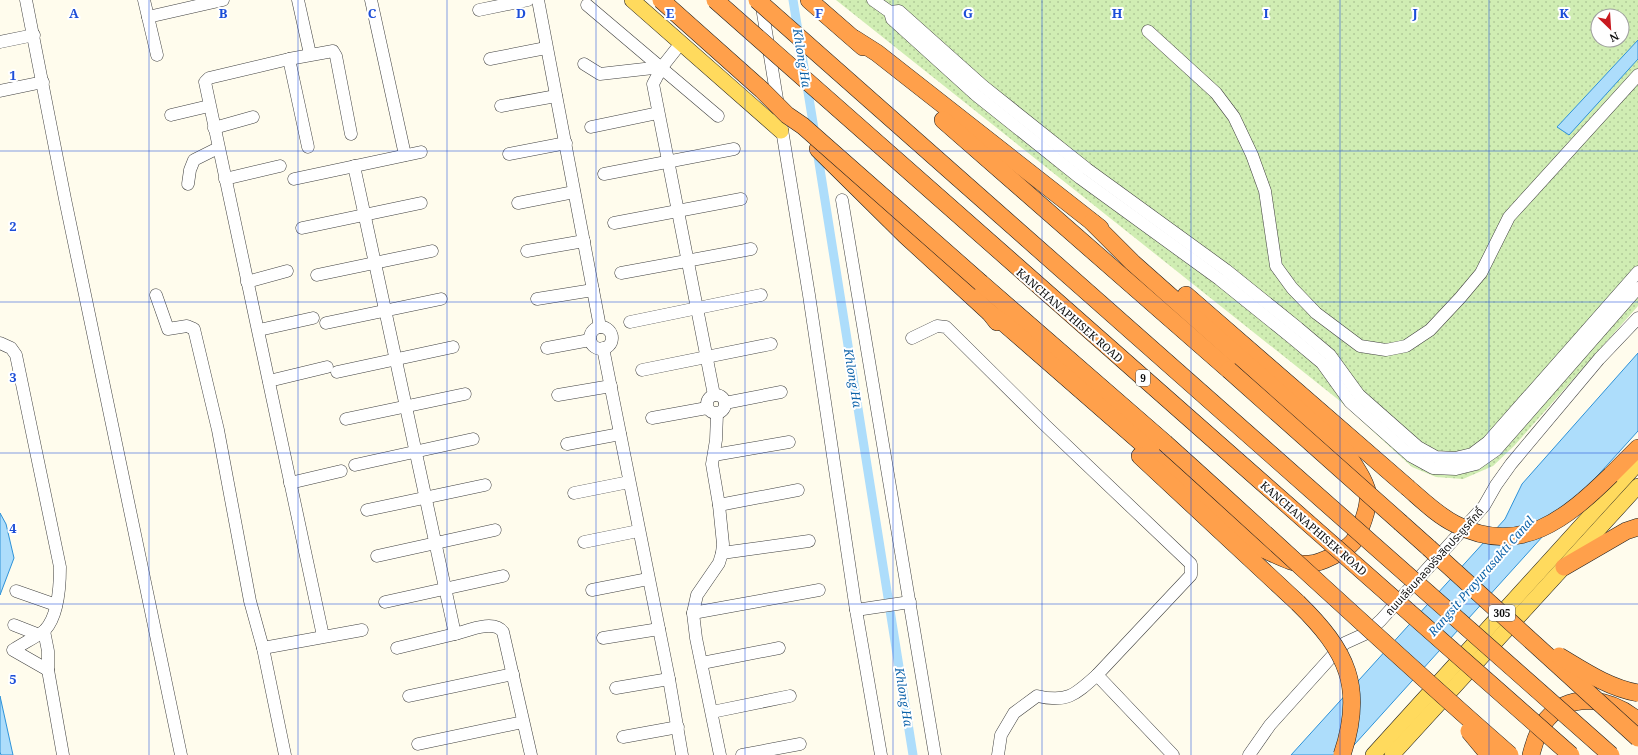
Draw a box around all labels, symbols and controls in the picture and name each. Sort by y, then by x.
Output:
text: A [69,4,79,22]
text: B [219,4,228,22]
text: C [368,4,377,22]
text: D [516,4,526,22]
text: E [666,4,675,22]
text: F [815,4,823,22]
text: G [963,4,973,22]
text: H [1112,4,1123,22]
text: I [1263,4,1269,22]
text: J [1411,4,1418,22]
text: K [1559,4,1569,22]
north arrow [1590,8,1630,48]
water label: Khlong Ha [789,26,815,89]
text: N [1607,29,1622,46]
text: 1 [9,66,17,84]
text: 2 [9,217,17,235]
street label: KANCHANAPHISEK ROAD [1013,264,1127,366]
water label: Khlong Ha [840,346,866,409]
text: 3 [9,368,17,386]
road number: 9 [1136,370,1150,386]
street label: KANCHANAPHISEK ROAD [1257,477,1371,579]
street label: ถนนเลียบคลองรังสิตประยูรศักดิ์ [1381,504,1487,618]
water label: Rangsit Prayurasakti Canal [1424,512,1538,640]
text: 4 [9,519,17,537]
road number: 305 [1489,605,1515,621]
water label: Khlong Ha [891,665,917,728]
text: 5 [9,670,17,688]

